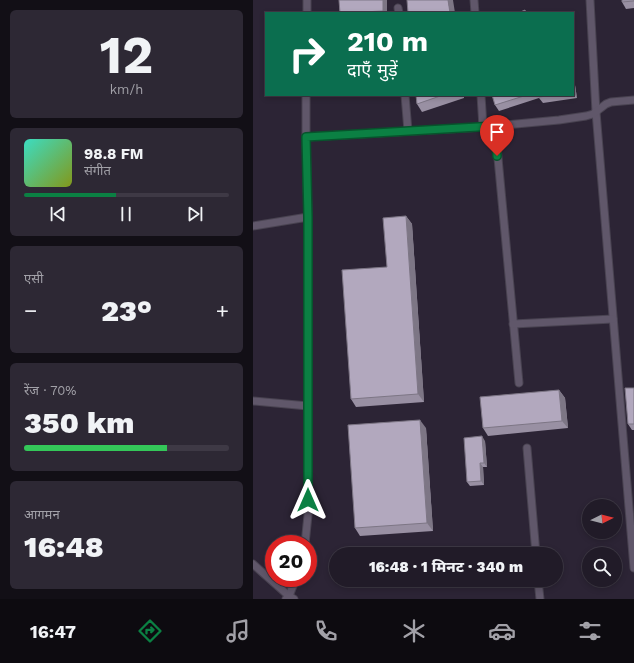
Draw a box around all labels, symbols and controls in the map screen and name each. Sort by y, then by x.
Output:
text: 12 [100,25,153,86]
text: 210 m [347,25,428,58]
icon: right [281,28,333,80]
text: दाएँ मुड़ें [347,59,398,80]
text: km/h [110,82,143,97]
pin [480,115,514,156]
icon: arrive [486,121,508,143]
text: 98.8 FM [84,145,144,163]
text: संगीत [84,163,111,178]
icon: previous [47,203,69,225]
icon: pause [115,203,137,225]
icon: next [184,203,206,225]
text: एसी [24,271,43,286]
text: 23° [101,293,152,328]
text: − [24,298,37,323]
text: + [216,298,229,323]
text: रेंज · 70% [24,383,77,398]
text: 350 km [24,405,134,440]
position arrow [287,479,329,521]
north arrow [582,499,622,539]
map controls [582,499,622,587]
text: आगमन [24,507,60,522]
text: 16:48 [24,529,104,564]
speed limit sign: 20 [265,535,317,587]
button: search [582,547,622,587]
text: 16:48 · 1 मिनट · 340 m [369,558,523,576]
icon: directions [136,617,164,645]
icon: music [224,617,252,645]
icon: phone [312,617,340,645]
icon: climate [400,617,428,645]
icon: car [488,617,516,645]
icon: filters [576,617,604,645]
text: 16:47 [30,621,76,642]

